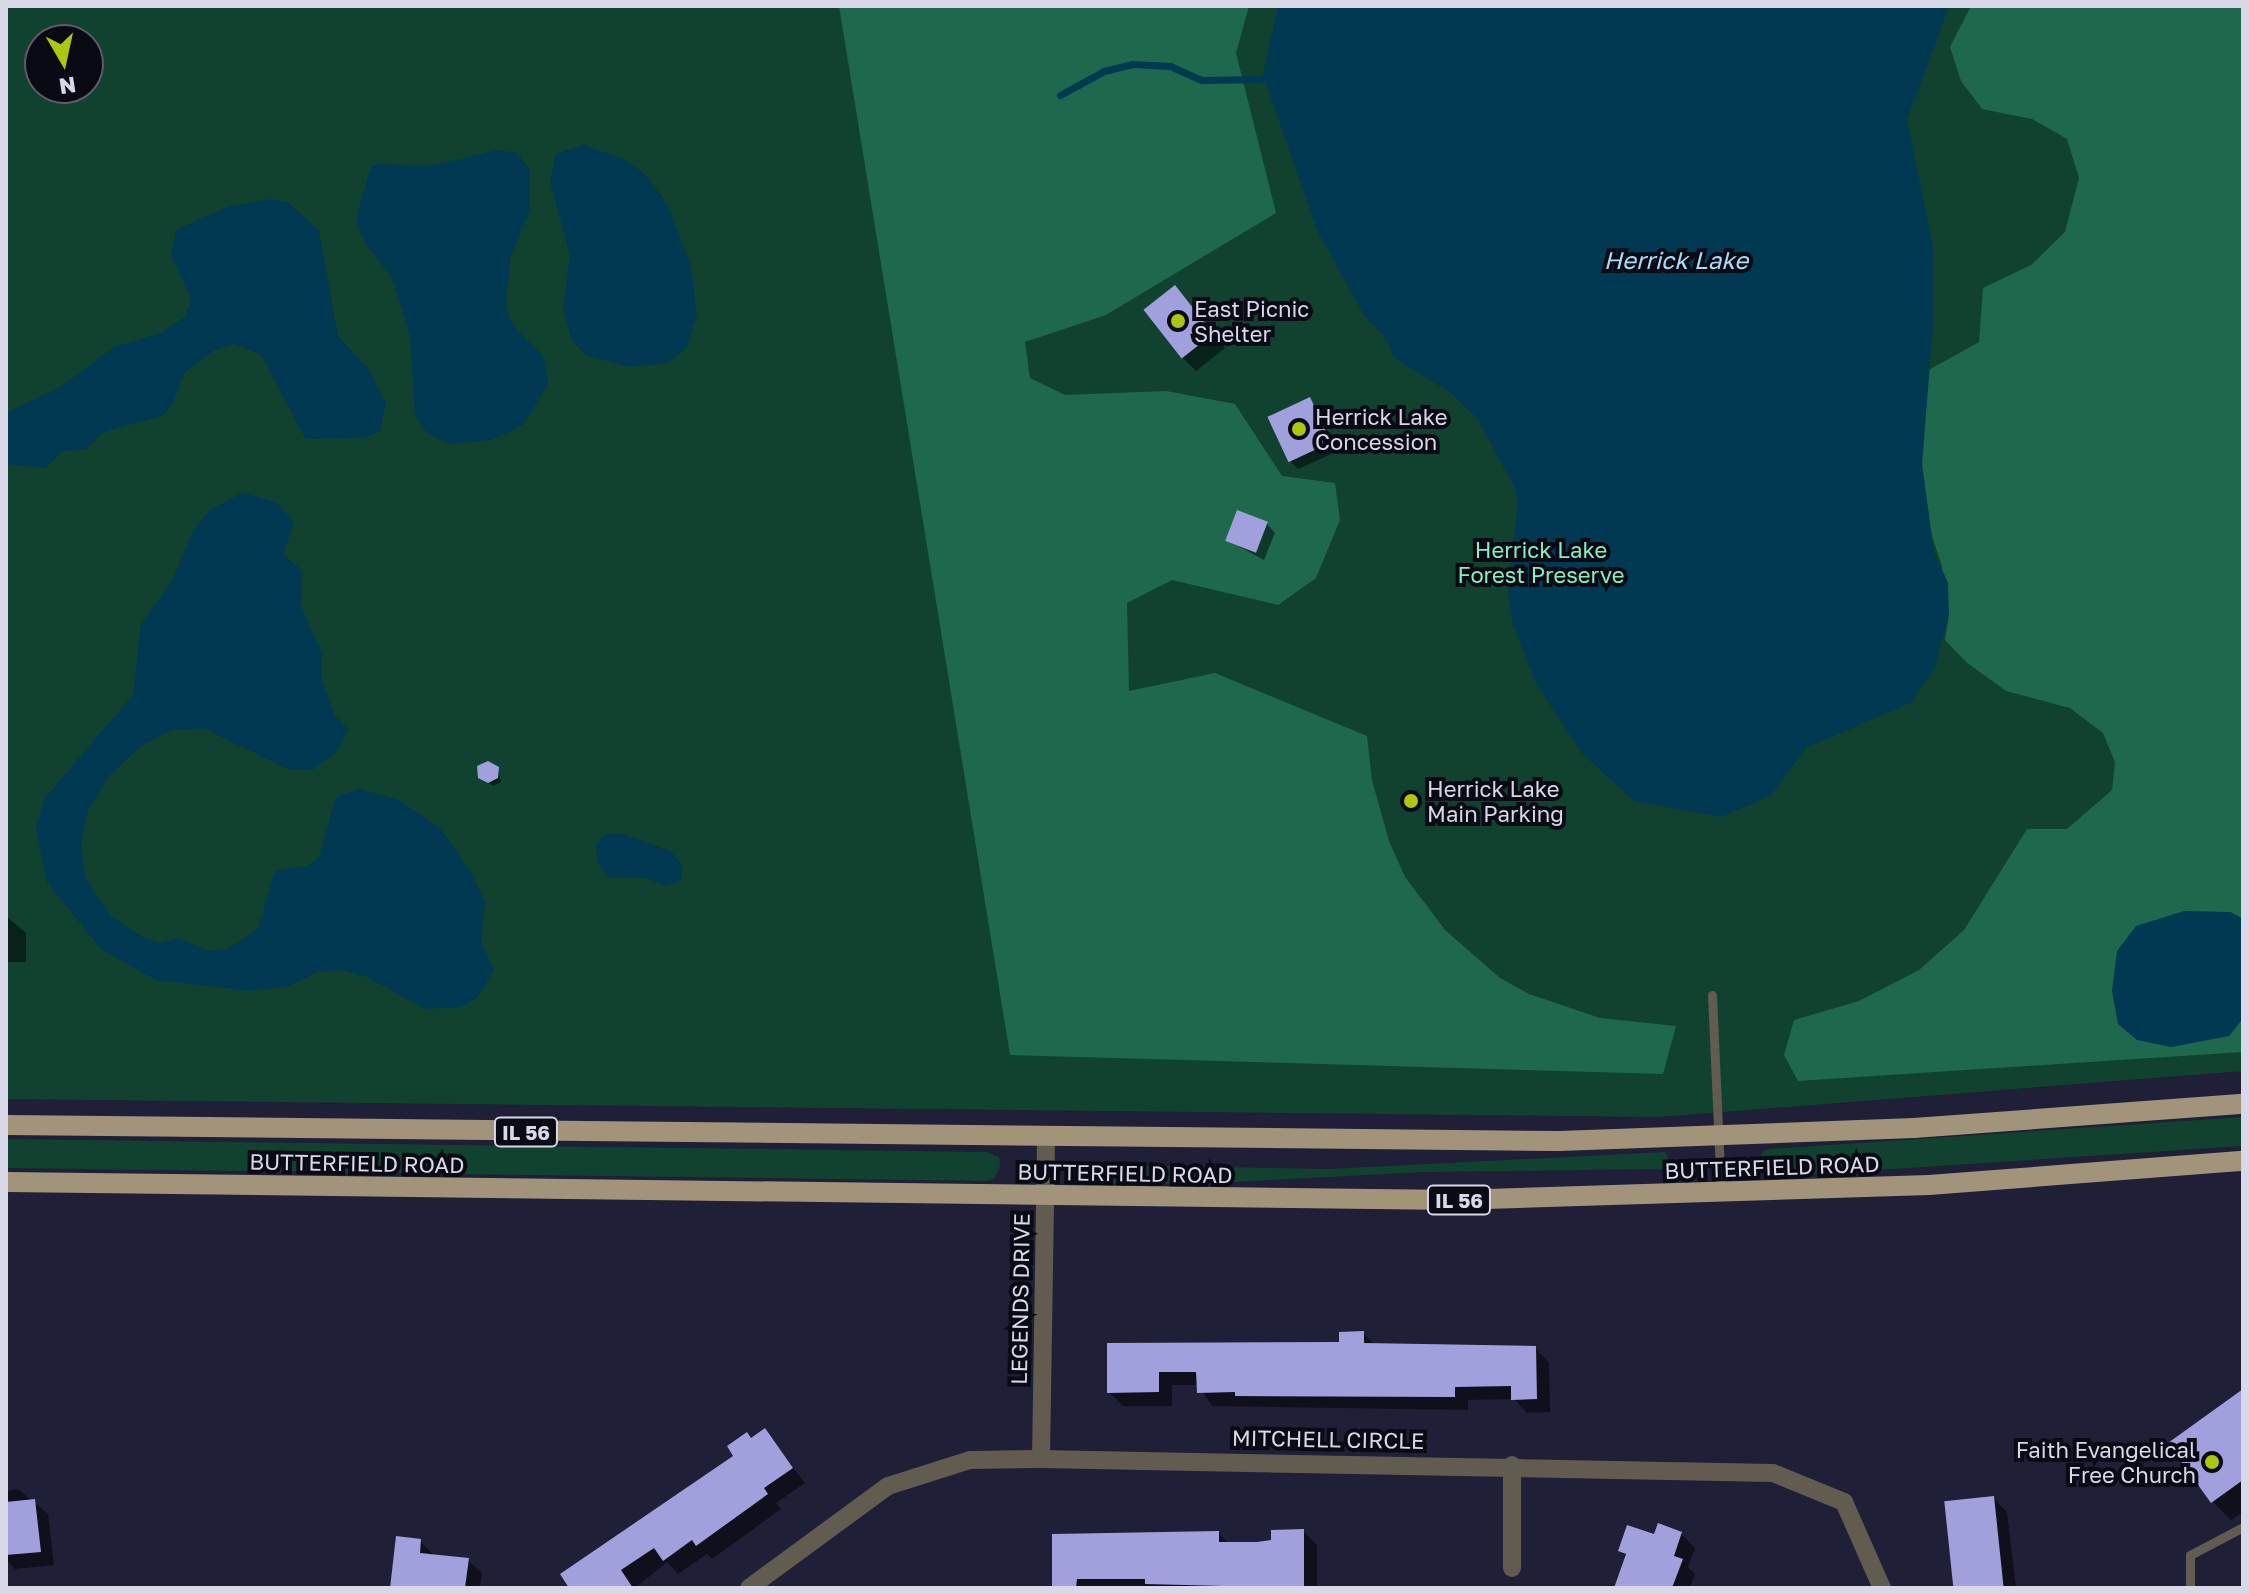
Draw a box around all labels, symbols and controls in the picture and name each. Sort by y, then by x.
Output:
north arrow [24,24,104,104]
text: N [57,72,78,101]
water label: Herrick Lake [1604,246,1748,274]
place label: East Picnic Shelter [1194,295,1309,346]
marker: East Picnic Shelter [1169,312,1187,330]
place label: Herrick Lake Concession [1315,403,1447,454]
marker: Herrick Lake Concession [1290,420,1308,438]
park label: Herrick Lake Forest Preserve [1458,536,1624,588]
place label: Herrick Lake Main Parking [1427,775,1564,826]
marker: Herrick Lake Main Parking [1402,792,1420,810]
road number: IL 56 [492,1116,560,1148]
street label: BUTTERFIELD ROAD [249,1148,465,1178]
street label: BUTTERFIELD ROAD [1664,1150,1880,1184]
street label: BUTTERFIELD ROAD [1017,1158,1233,1188]
road number: IL 56 [1425,1184,1493,1216]
street label: LEGENDS DRIVE [1005,1213,1035,1385]
street label: MITCHELL CIRCLE [1232,1424,1424,1454]
place label: Faith Evangelical Free Church [2016,1436,2196,1488]
marker: Faith Evangelical Free Church [2203,1453,2221,1471]

